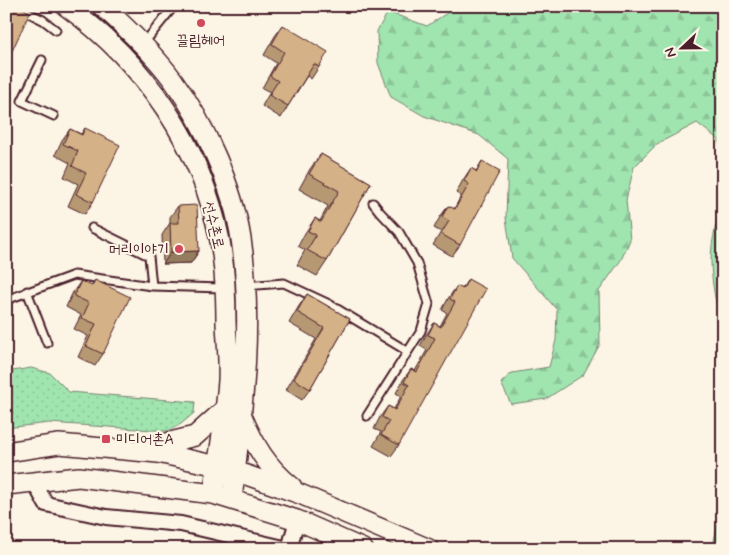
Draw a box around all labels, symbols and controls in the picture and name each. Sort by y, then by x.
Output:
marker: 끌림헤어 [195,17,207,29]
north arrow [656,22,706,72]
place label: 끌림헤어 [177,31,225,51]
text: N [661,45,681,60]
street label: 선수촌로 [197,199,229,251]
place label: 머리이야기 [109,240,169,260]
marker: 머리이야기 [173,243,185,255]
place label: 미디어촌A [116,430,174,450]
marker: 미디어촌A [100,433,112,445]

